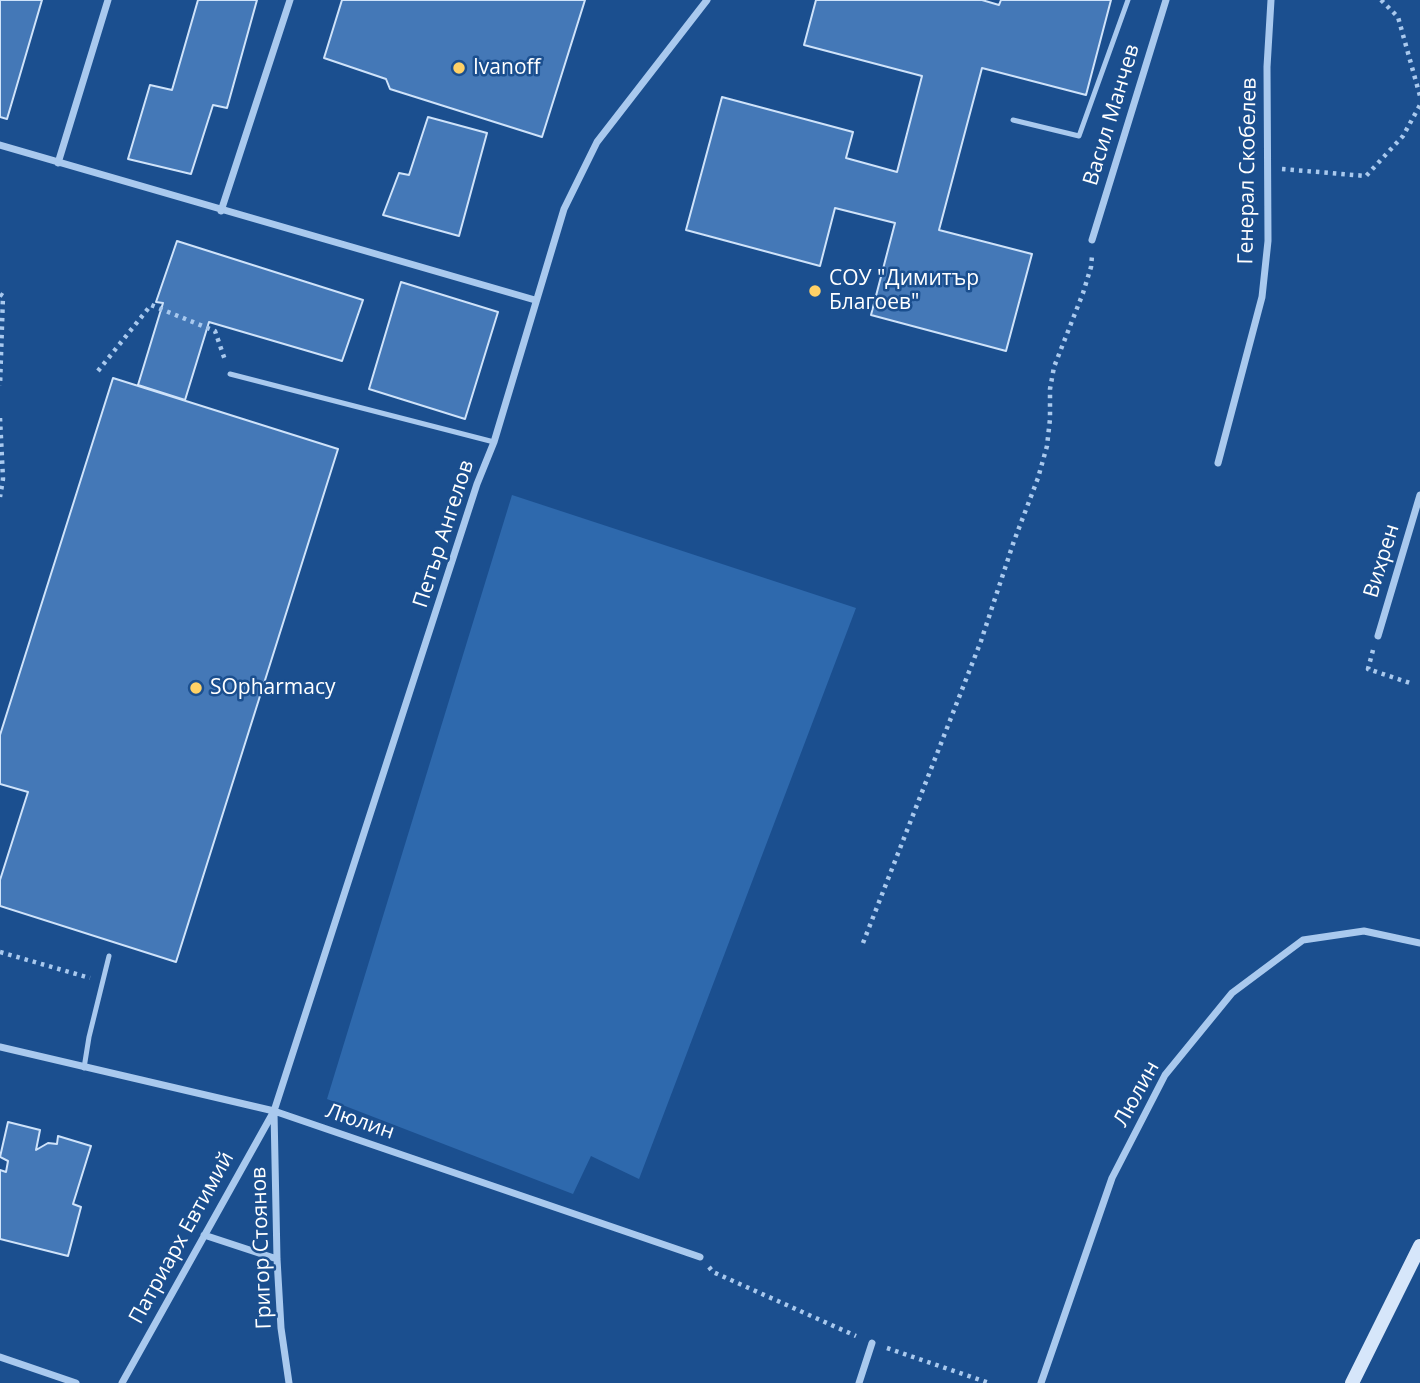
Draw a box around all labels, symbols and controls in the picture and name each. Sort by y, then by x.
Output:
street label: Васил Манчев [1079,41,1145,189]
place label: Ivanoff [473,55,541,81]
marker: Ivanoff [451,60,467,76]
street label: Генерал Скобелев [1234,77,1262,265]
place label: СОУ "Димитър Благоев" [829,266,979,316]
marker: СОУ "Димитър Благоев" [807,283,823,299]
street label: Петър Ангелов [408,457,480,611]
street label: Вихрен [1359,521,1405,601]
place label: SOpharmacy [210,675,336,701]
marker: SOpharmacy [188,680,204,696]
street label: Люлин [1109,1057,1165,1131]
street label: Люлин [322,1099,398,1145]
street label: Патриарх Евтимий [124,1147,240,1329]
street label: Григор Стоянов [247,1166,277,1330]

